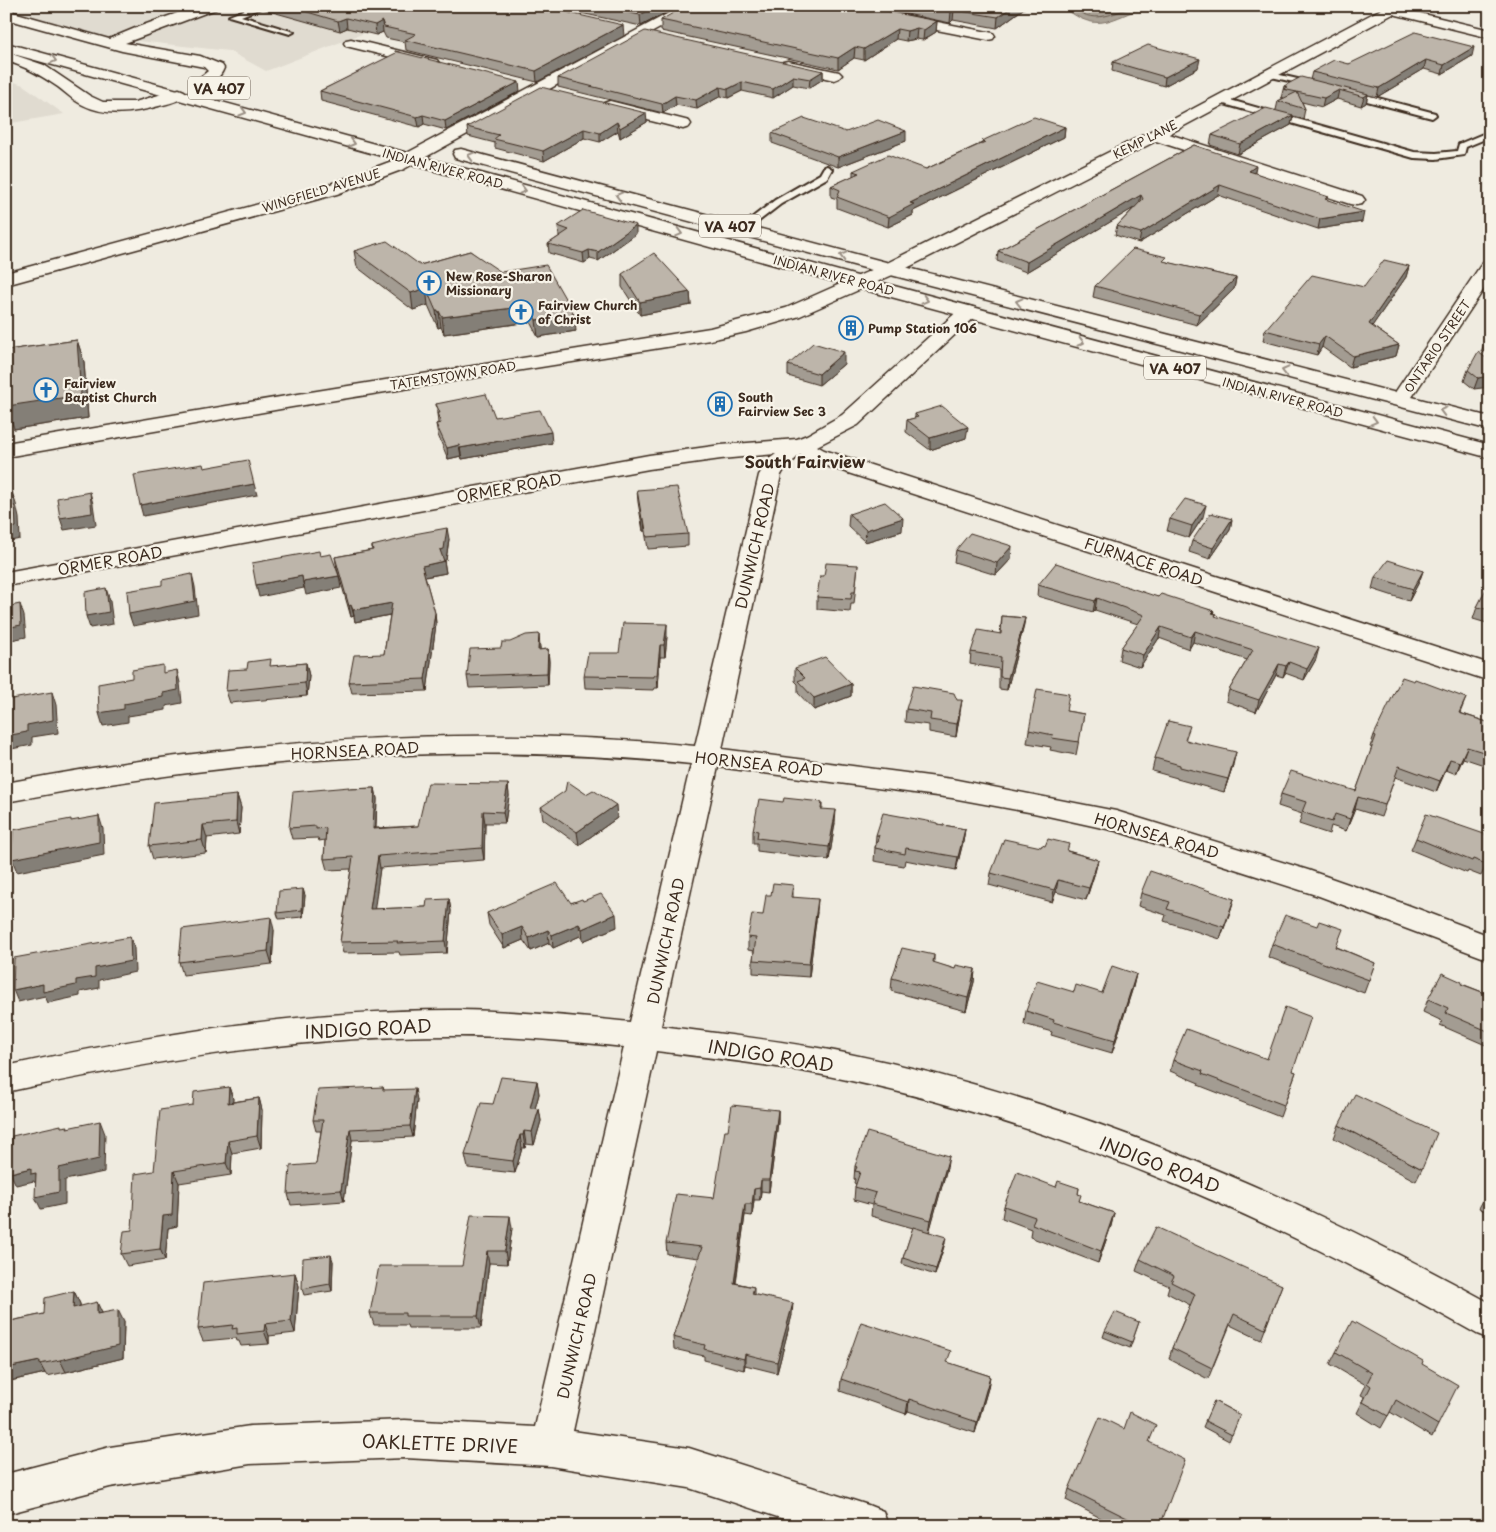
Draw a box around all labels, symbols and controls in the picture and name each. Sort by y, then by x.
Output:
one-way arrow [49,54,58,65]
road number: VA 407 [188,76,250,100]
one-way arrow [238,106,246,116]
street label: KEMP LANE [1110,115,1181,163]
one-way arrow [347,137,356,147]
street label: INDIAN RIVER ROAD [381,143,505,193]
one-way arrow [468,152,476,162]
street label: WINGFIELD AVENUE [260,163,382,217]
one-way arrow [518,185,526,195]
one-way arrow [614,191,623,202]
road number: VA 407 [699,215,761,238]
one-way arrow [675,228,683,238]
street label: INDIAN RIVER ROAD [772,250,896,300]
one-way arrow [840,252,848,262]
place label: New Rose-Sharon Missionary [446,267,552,299]
church icon: New Rose-Sharon Missionary [416,270,442,296]
one-way arrow [920,294,929,305]
street label: ONTARIO STREET [1399,295,1475,396]
place label: Fairview Church of Christ [538,296,637,328]
one-way arrow [1014,297,1023,308]
church icon: Fairview Church of Christ [508,299,534,325]
building icon: Pump Station 106 [838,315,864,341]
place label: Pump Station 106 [868,319,978,337]
one-way arrow [1077,337,1085,347]
street label: TATEMSTOWN ROAD [389,356,517,394]
road number: VA 407 [1144,356,1206,379]
one-way arrow [1282,366,1290,376]
street label: INDIAN RIVER ROAD [1221,372,1345,422]
place label: Fairview Baptist Church [64,374,157,406]
church icon: Fairview Baptist Church [33,377,59,403]
place label: South Fairview Sec 3 [738,388,826,420]
building icon: South Fairview Sec 3 [707,391,733,417]
one-way arrow [1439,407,1447,417]
one-way arrow [1369,415,1378,426]
district label: South Fairview [745,449,866,473]
street label: ORMER ROAD [455,466,563,508]
street label: DUNWICH ROAD [728,481,780,611]
street label: FURNACE ROAD [1082,531,1206,591]
street label: ORMER ROAD [56,539,164,581]
street label: HORNSEA ROAD [290,735,420,765]
street label: HORNSEA ROAD [694,745,824,781]
street label: HORNSEA ROAD [1092,806,1222,864]
street label: DUNWICH ROAD [640,875,690,1007]
street label: INDIGO ROAD [304,1011,432,1045]
street label: INDIGO ROAD [706,1032,836,1078]
street label: INDIGO ROAD [1096,1129,1224,1199]
street label: DUNWICH ROAD [550,1271,602,1401]
street label: OAKLETTE DRIVE [361,1427,519,1459]

